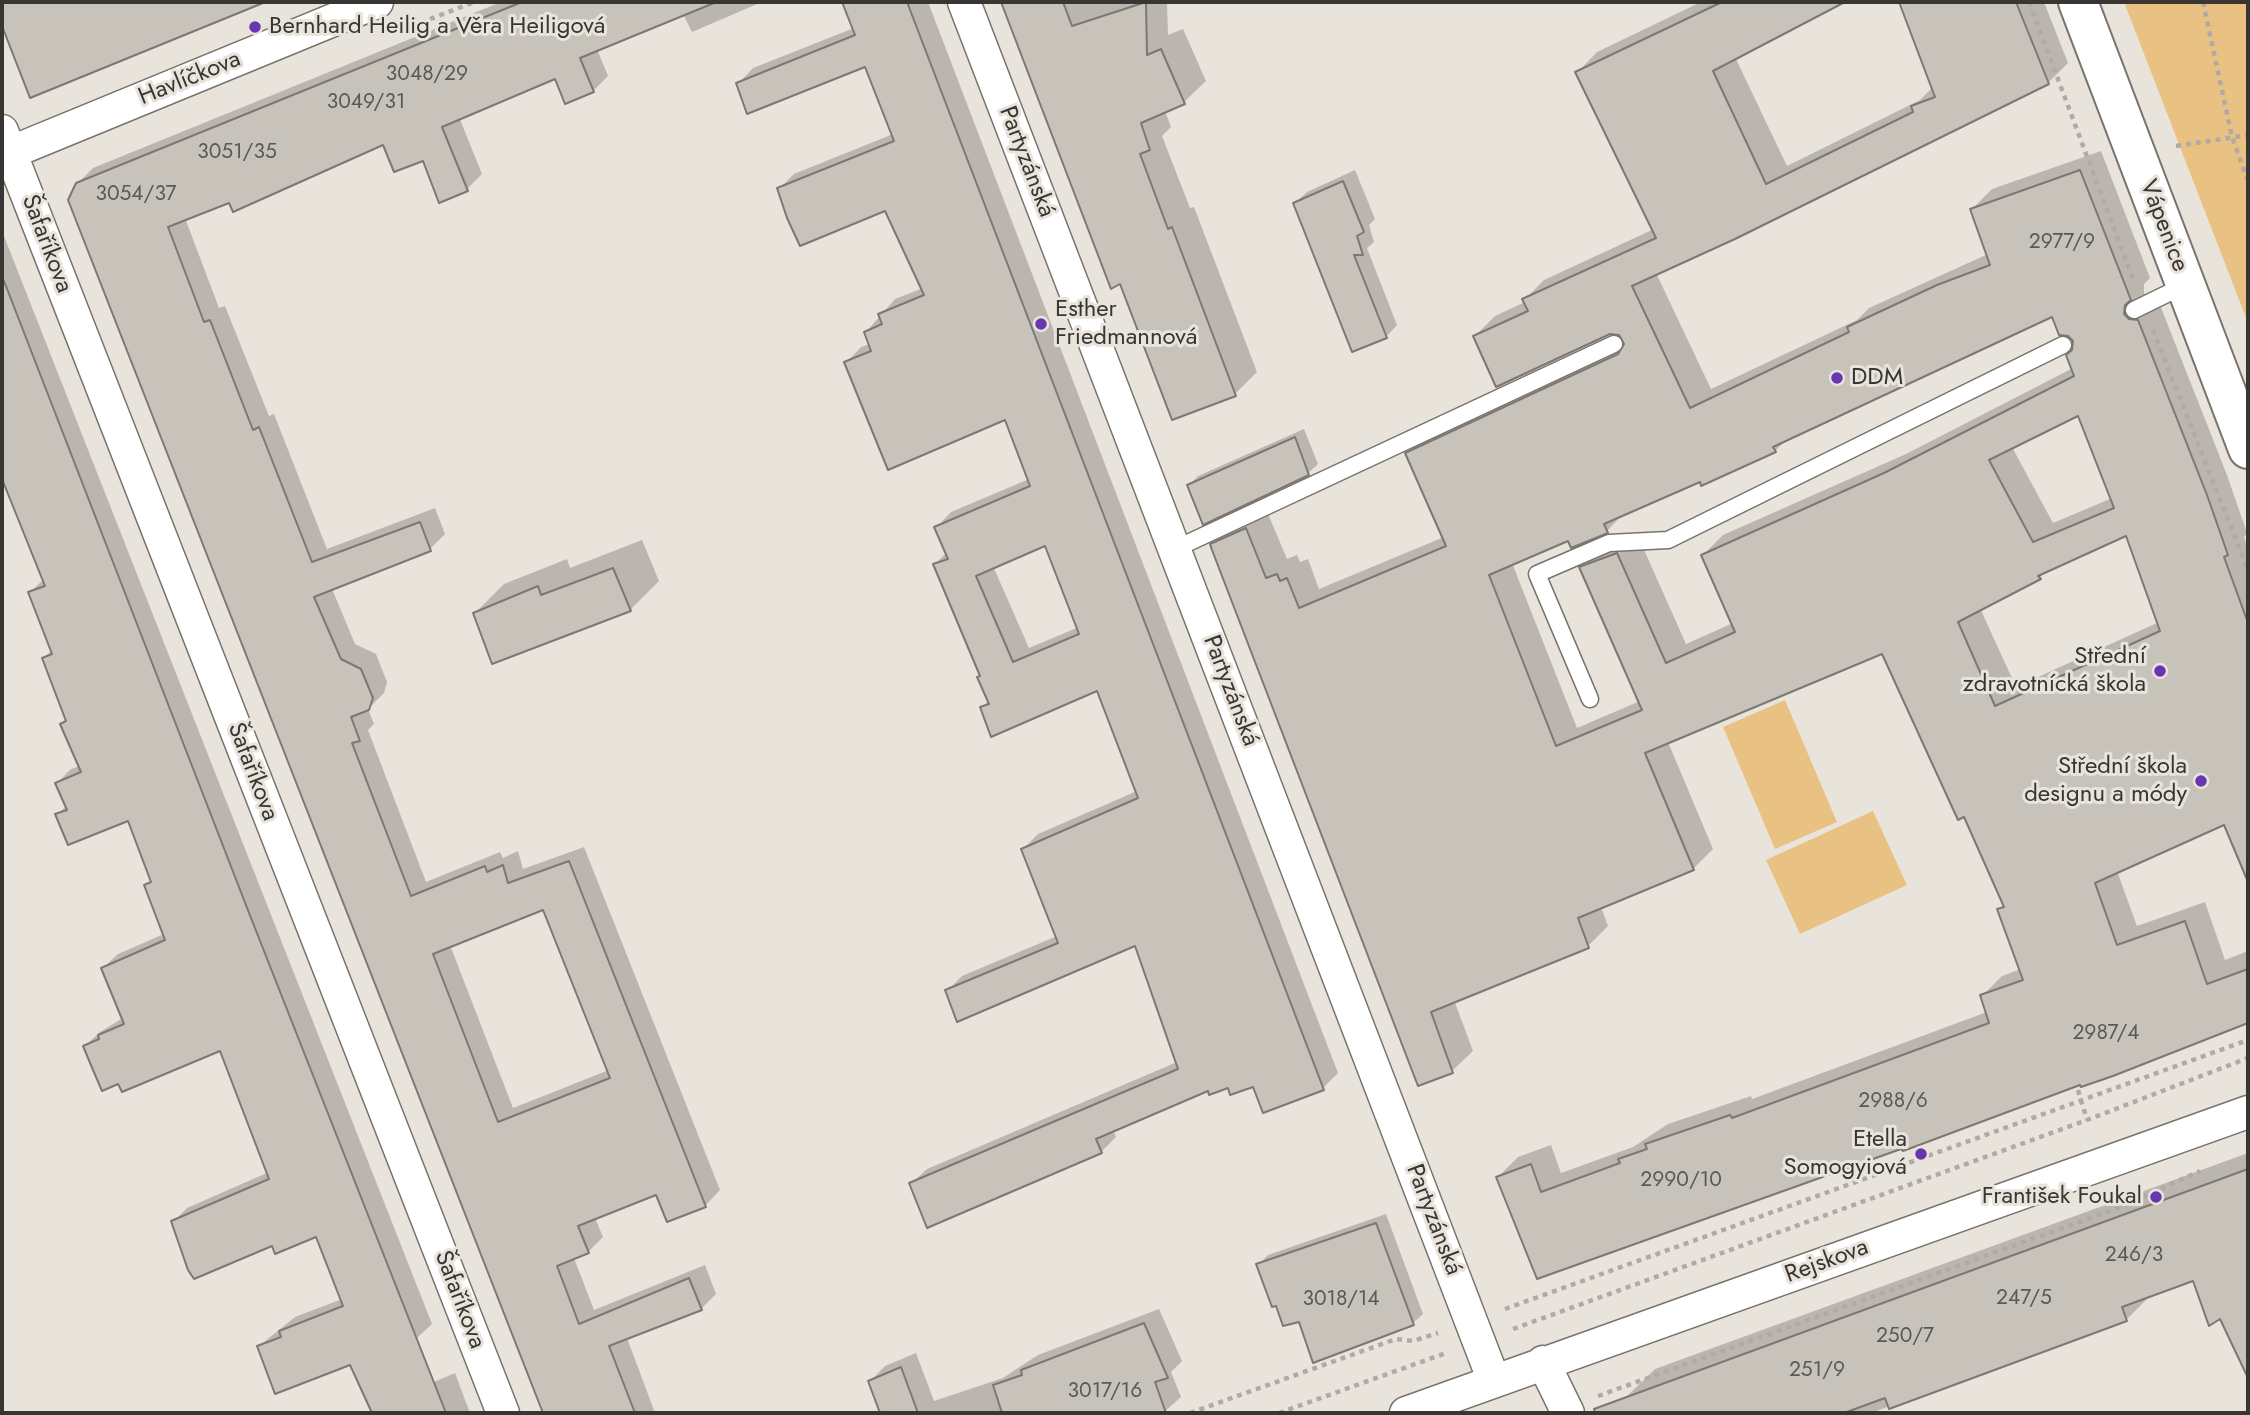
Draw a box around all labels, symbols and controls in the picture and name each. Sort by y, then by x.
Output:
place label: Bernhard Heilig a Věra Heiligová [269,13,605,41]
marker: Bernhard Heilig a Věra Heiligová [247,19,263,35]
street label: Havlíčkova [135,46,245,112]
house number: 3048/29 [386,62,468,88]
house number: 3049/31 [327,90,405,116]
street label: Partyzánská [992,103,1060,221]
house number: 3051/35 [197,140,277,166]
street label: Vápenice [2132,176,2194,276]
house number: 3054/37 [95,182,177,208]
street label: Šafaříkova [14,191,78,297]
house number: 2977/9 [2029,230,2095,256]
place label: Esther Friedmannová [1055,296,1197,352]
marker: Esther Friedmannová [1033,316,1049,332]
place label: DDM [1851,364,1903,392]
marker: DDM [1829,370,1845,386]
street label: Partyzánská [1196,632,1264,750]
place label: Střední zdravotnícká škola [1963,643,2146,699]
marker: Střední zdravotnícká škola [2152,663,2168,679]
street label: Šafaříkova [220,719,284,825]
place label: Střední škola designu a módy [2024,753,2187,809]
marker: Střední škola designu a módy [2193,773,2209,789]
house number: 2987/4 [2072,1021,2140,1047]
house number: 2988/6 [1858,1089,1928,1115]
place label: Etella Somogyiová [1783,1126,1907,1182]
marker: Etella Somogyiová [1913,1146,1929,1162]
street label: Partyzánská [1399,1161,1467,1279]
house number: 2990/10 [1640,1168,1722,1194]
place label: František Foukal [1982,1183,2142,1211]
marker: František Foukal [2148,1189,2164,1205]
street label: Rejskova [1781,1234,1873,1290]
house number: 246/3 [2105,1243,2163,1269]
street label: Šafaříkova [427,1247,491,1353]
house number: 247/5 [1996,1286,2052,1312]
house number: 3018/14 [1302,1287,1380,1313]
house number: 250/7 [1876,1324,1934,1350]
house number: 251/9 [1789,1358,1845,1384]
house number: 3017/16 [1068,1379,1142,1405]

